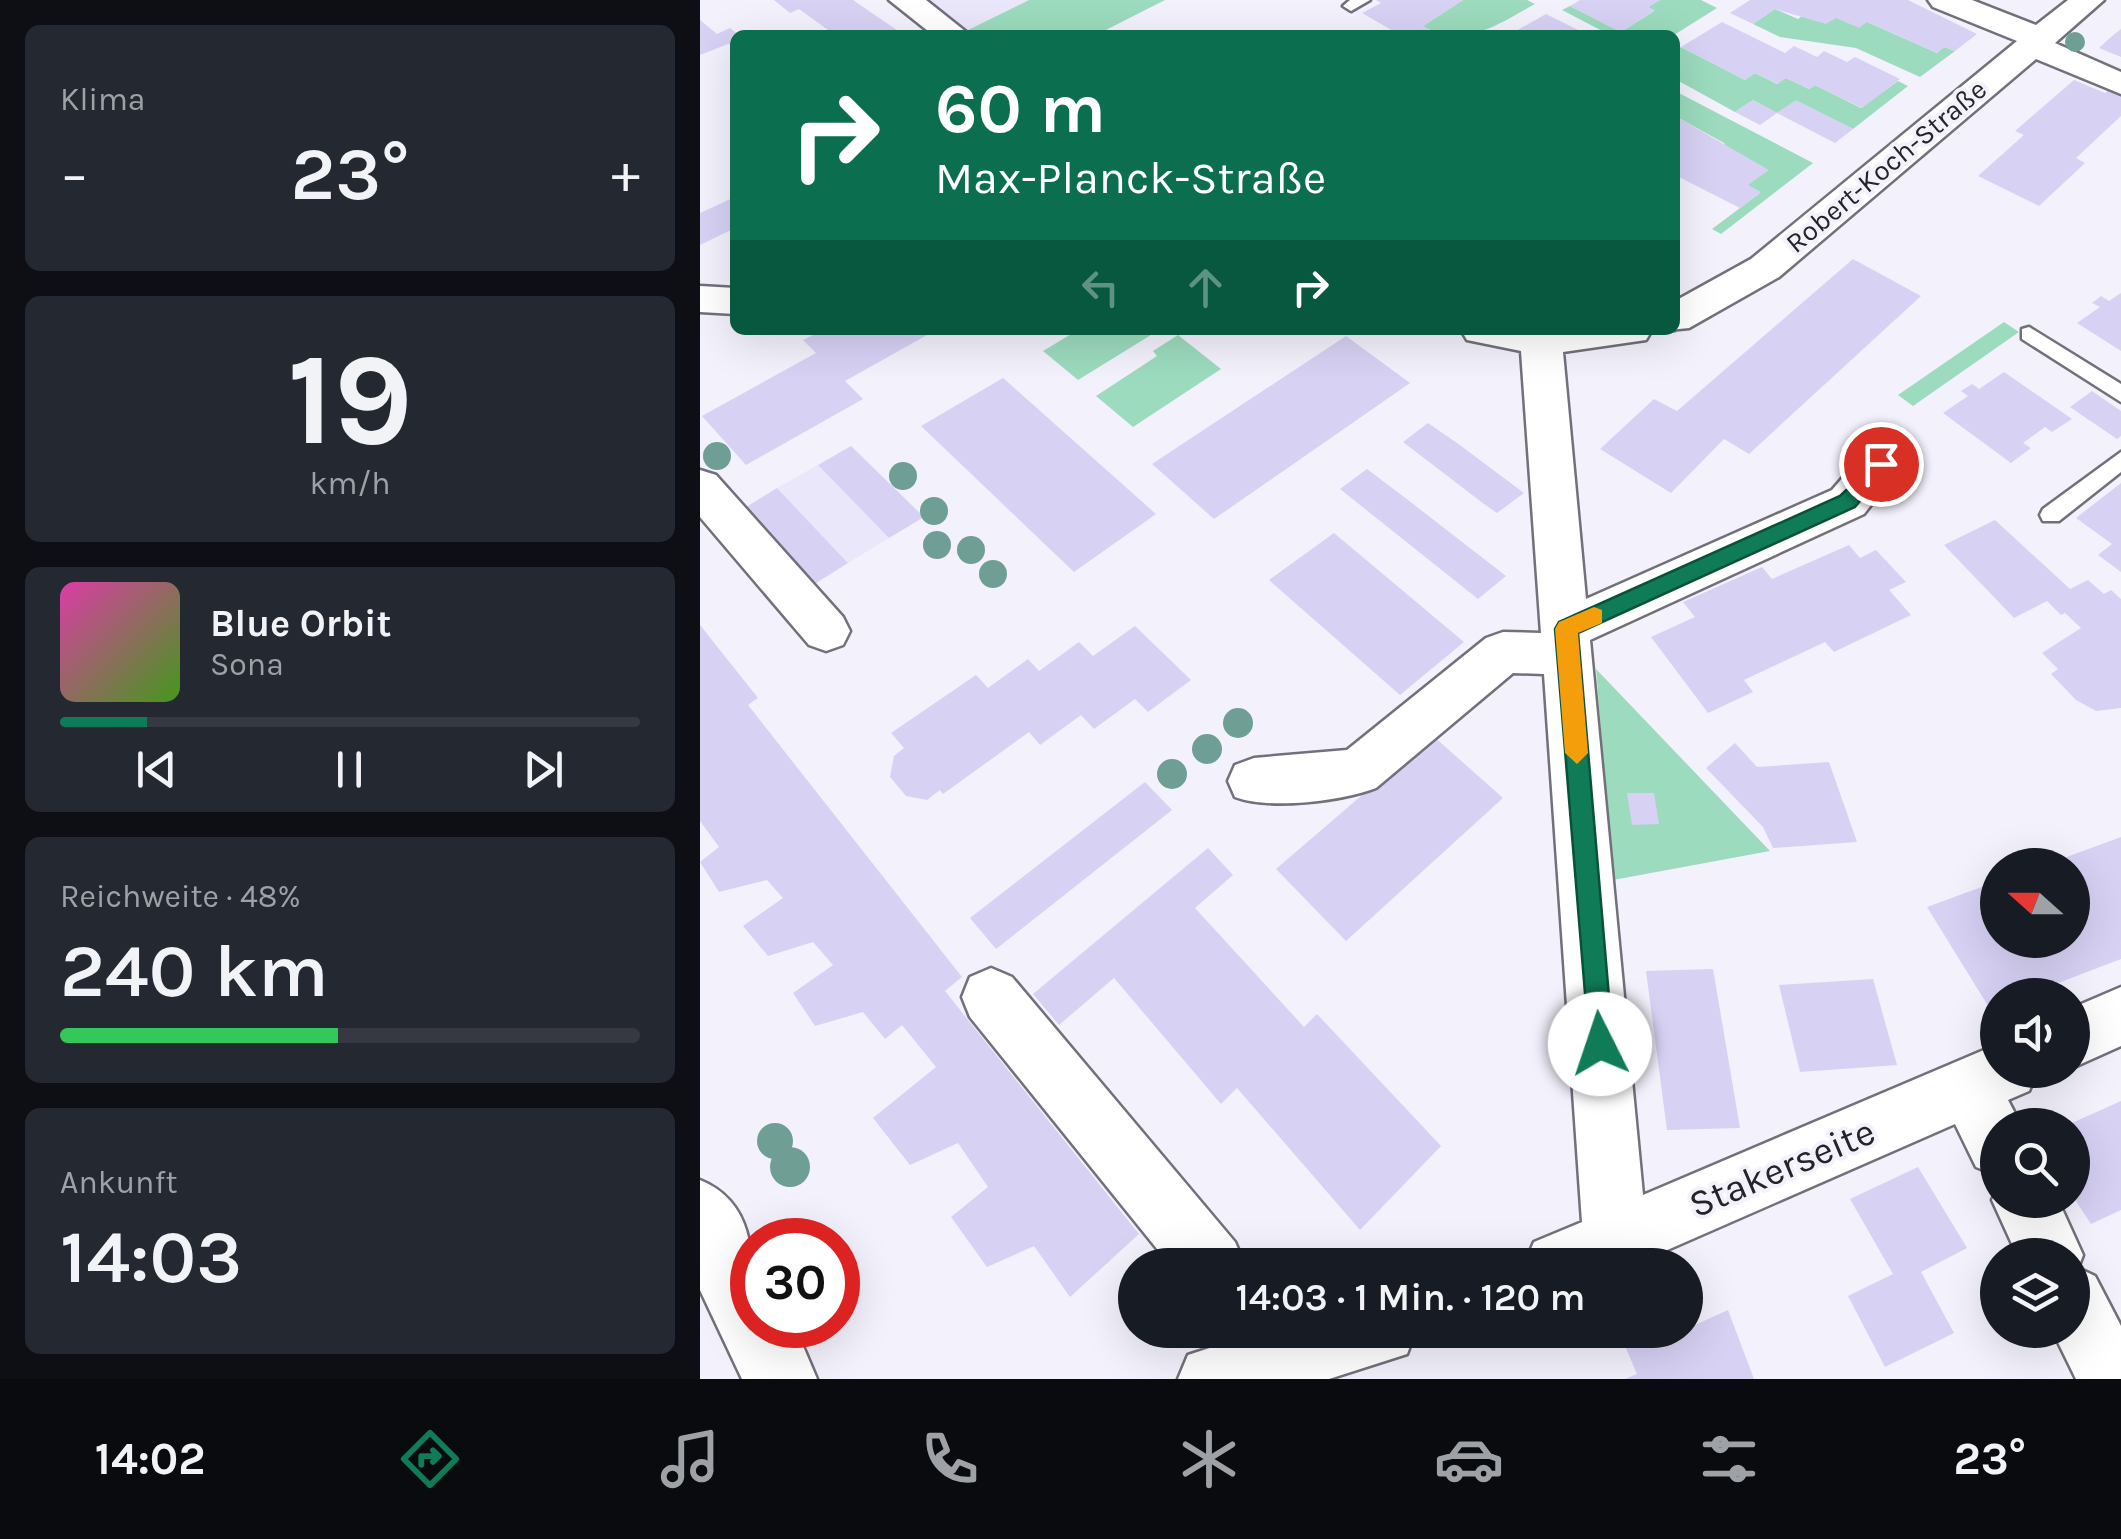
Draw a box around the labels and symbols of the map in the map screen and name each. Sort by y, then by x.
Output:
street label: Robert-Koch-Straße [1779,72,1993,260]
pin [1839,422,1924,507]
north arrow [1980,848,2090,958]
position arrow [1548,992,1652,1096]
street label: Stakerseite [1682,1109,1882,1227]
speed limit sign: 30 [730,1218,860,1348]

